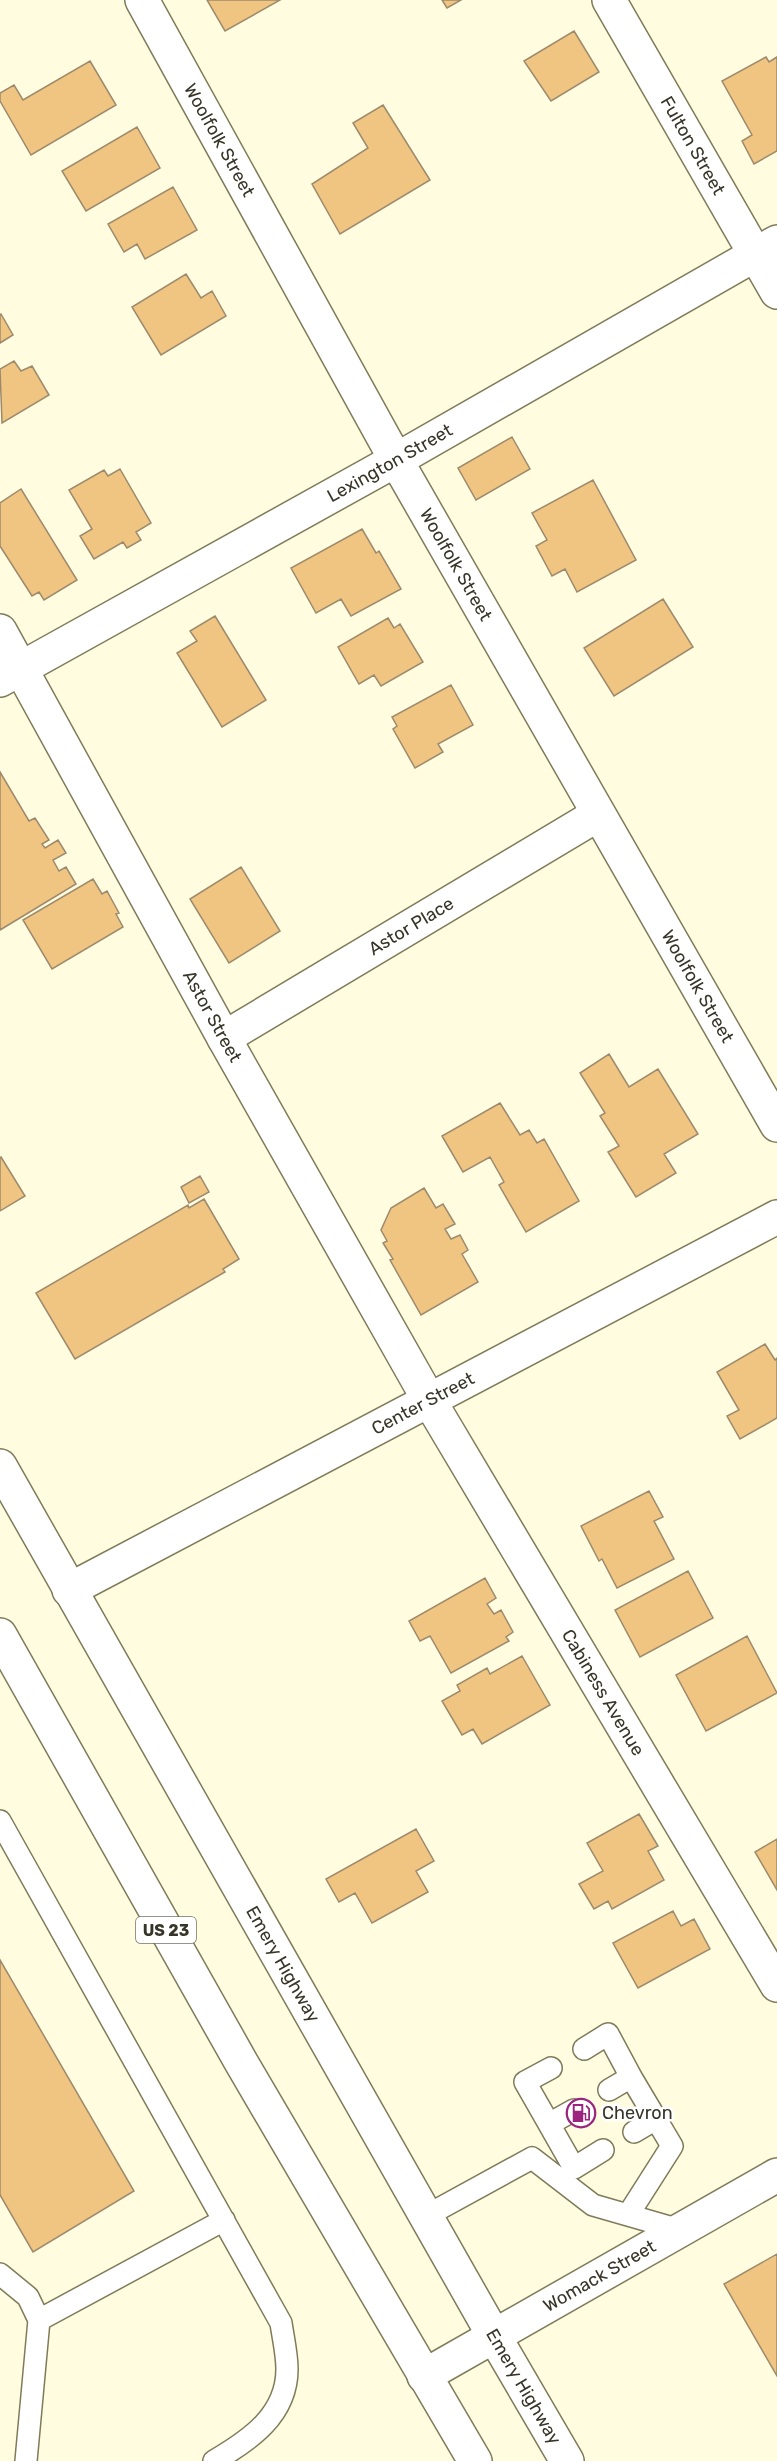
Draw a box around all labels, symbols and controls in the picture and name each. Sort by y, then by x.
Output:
street label: Woolfolk Street [179,79,259,201]
street label: Fulton Street [656,92,730,199]
street label: Lexington Street [323,419,456,507]
street label: Woolfolk Street [415,504,497,625]
street label: Astor Place [365,892,458,960]
street label: Woolfolk Street [657,926,738,1047]
street label: Astor Street [178,967,246,1066]
street label: Center Street [368,1367,478,1440]
street label: Cabiness Avenue [557,1625,649,1760]
street label: Emery Highway [241,1902,325,2026]
road number: US 23 [136,1917,196,1943]
fuel station icon: Chevron [565,2097,597,2129]
place label: Chevron [602,2102,673,2124]
street label: Womack Street [539,2235,660,2317]
street label: Emery Highway [481,2325,566,2448]

